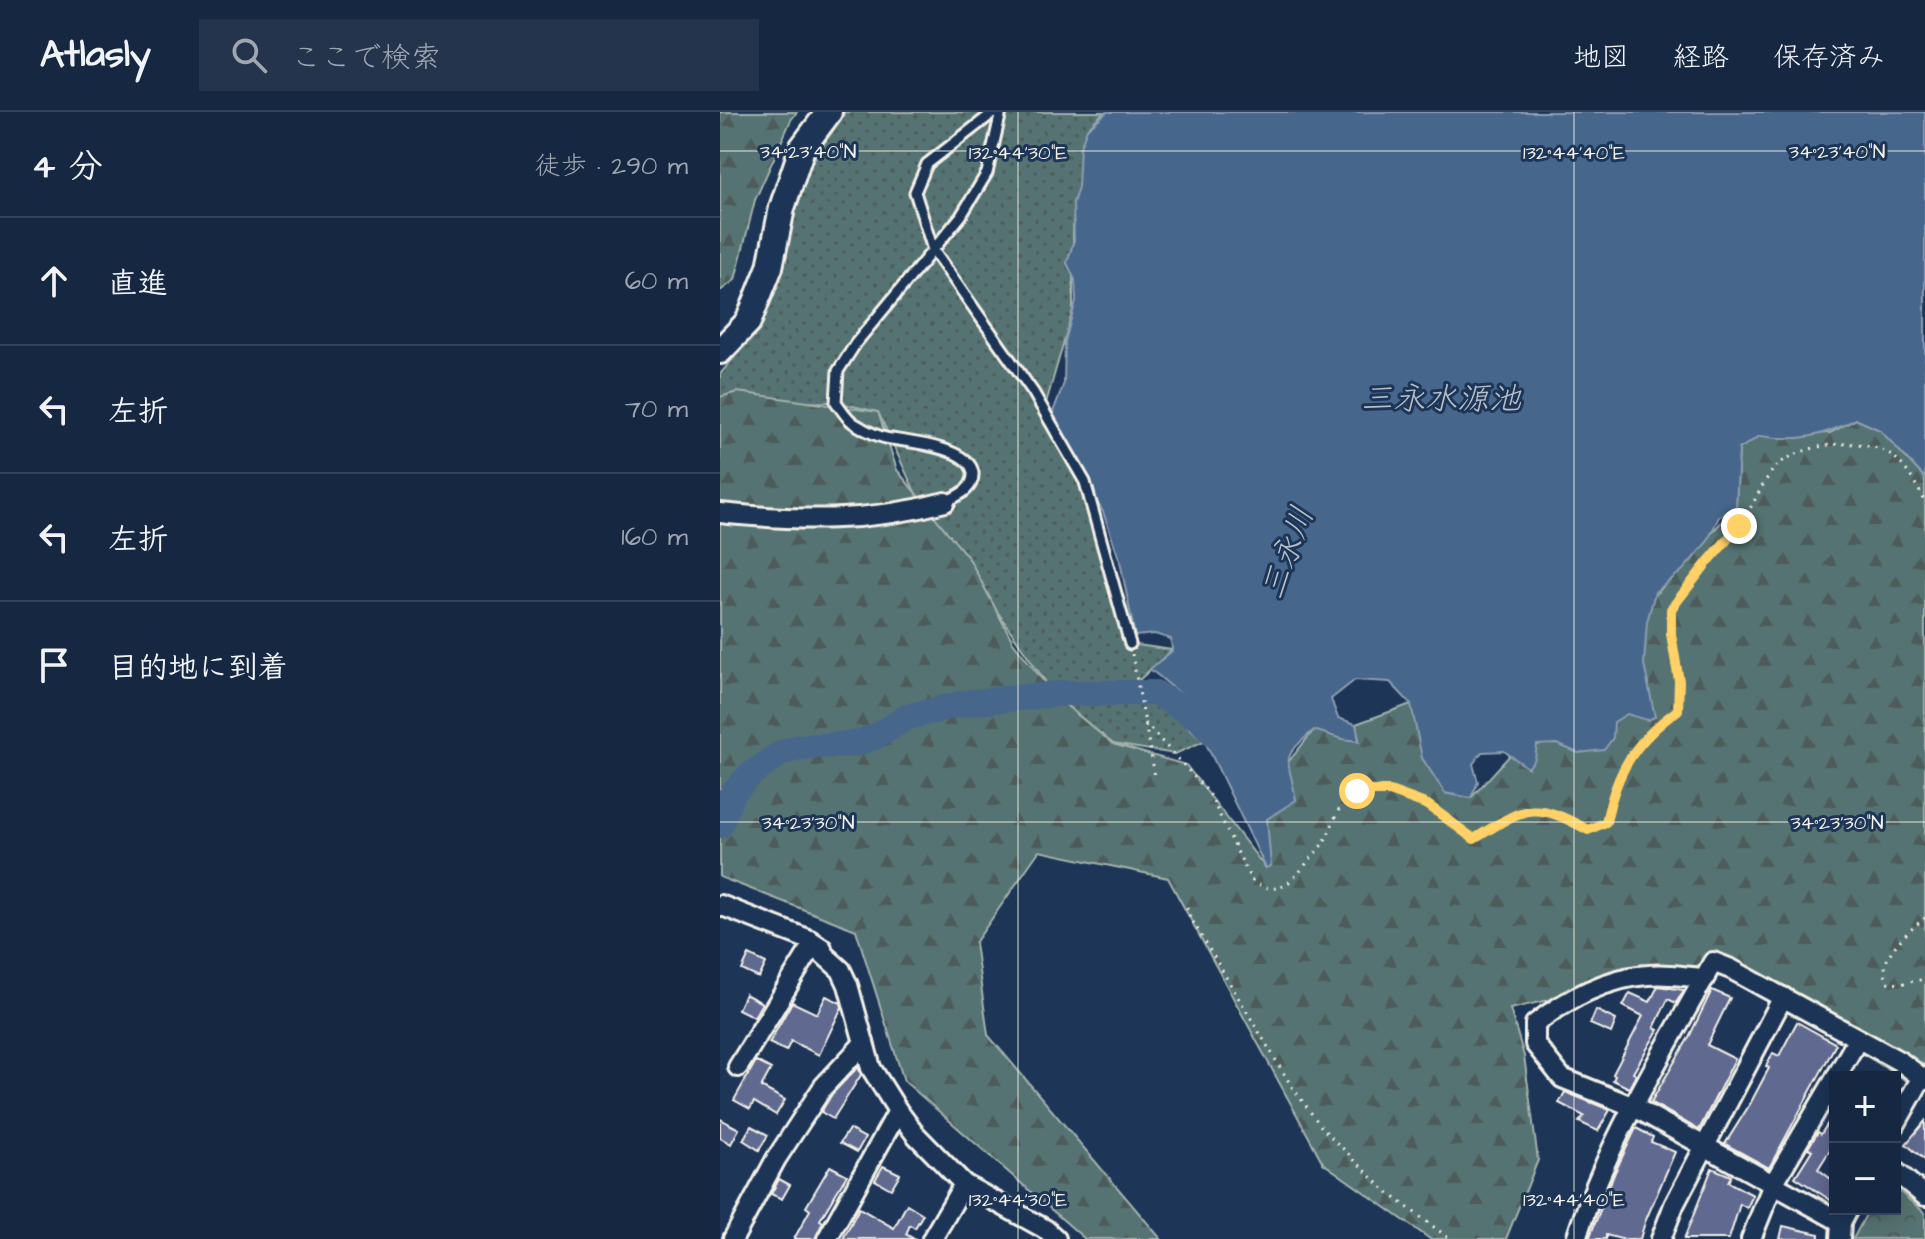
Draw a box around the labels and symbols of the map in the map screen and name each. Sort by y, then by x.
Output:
text: 34°23'40"N [760,138,856,166]
text: 34°23'40"N [1789,138,1885,166]
text: 132°44'30"E [969,139,1067,167]
text: 132°44'40"E [1523,139,1625,167]
water label: 三永水源池 [1361,377,1522,422]
water label: 三永川 [1250,500,1326,606]
route end [1721,508,1757,544]
route start [1339,773,1375,809]
text: 34°23'30"N [761,809,855,837]
text: 34°23'30"N [1790,809,1884,837]
text: 132°44'30"E [969,1186,1067,1214]
text: 132°44'40"E [1523,1186,1625,1214]

